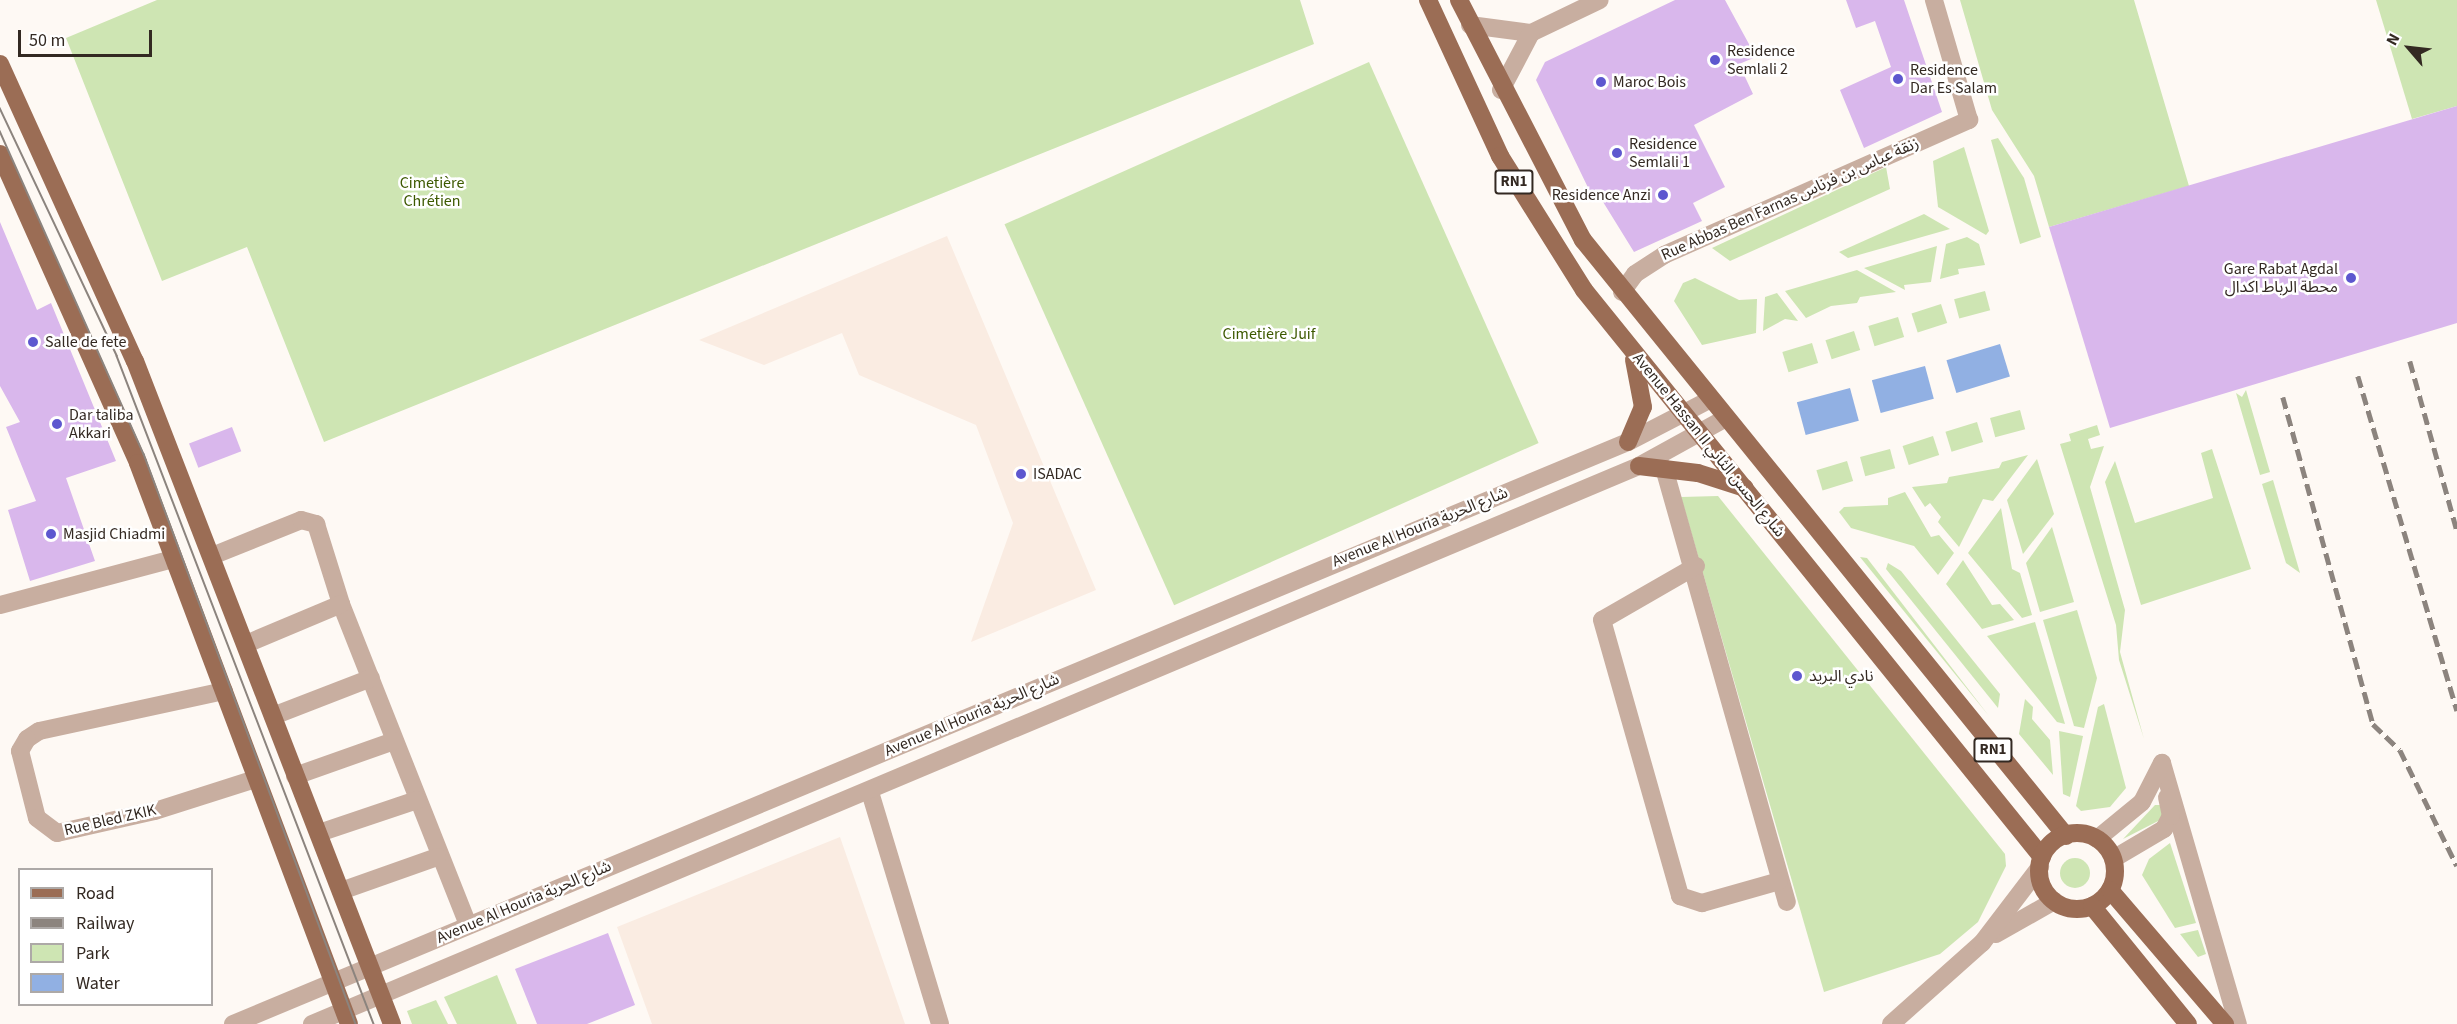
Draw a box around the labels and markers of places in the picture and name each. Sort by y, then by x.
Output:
place label: Residence Semlali 2 [1727,41,1795,79]
marker: Residence Semlali 2 [1708,53,1722,67]
place label: Residence Dar Es Salam [1910,60,1997,98]
place label: Maroc Bois [1613,72,1686,92]
marker: Residence Dar Es Salam [1891,72,1905,86]
marker: Maroc Bois [1594,75,1608,89]
place label: Residence Semlali 1 [1629,134,1697,172]
marker: Residence Semlali 1 [1610,146,1624,160]
place label: Residence Anzi [1552,185,1651,205]
marker: Residence Anzi [1656,188,1670,202]
place label: Gare Rabat Agdal محطة الرباط اكدال [2224,259,2338,297]
marker: Gare Rabat Agdal محطة الرباط اكدال [2342,269,2360,287]
place label: Salle de fete [45,332,126,352]
marker: Salle de fete [26,335,40,349]
place label: Dar taliba Akkari [69,405,133,443]
marker: Dar taliba Akkari [50,417,64,431]
place label: ISADAC [1033,464,1082,484]
marker: ISADAC [1014,467,1028,481]
place label: Masjid Chiadmi [63,524,165,544]
marker: Masjid Chiadmi [44,527,58,541]
place label: نادي البريد [1809,666,1874,686]
marker: نادي البريد [1790,669,1804,683]

